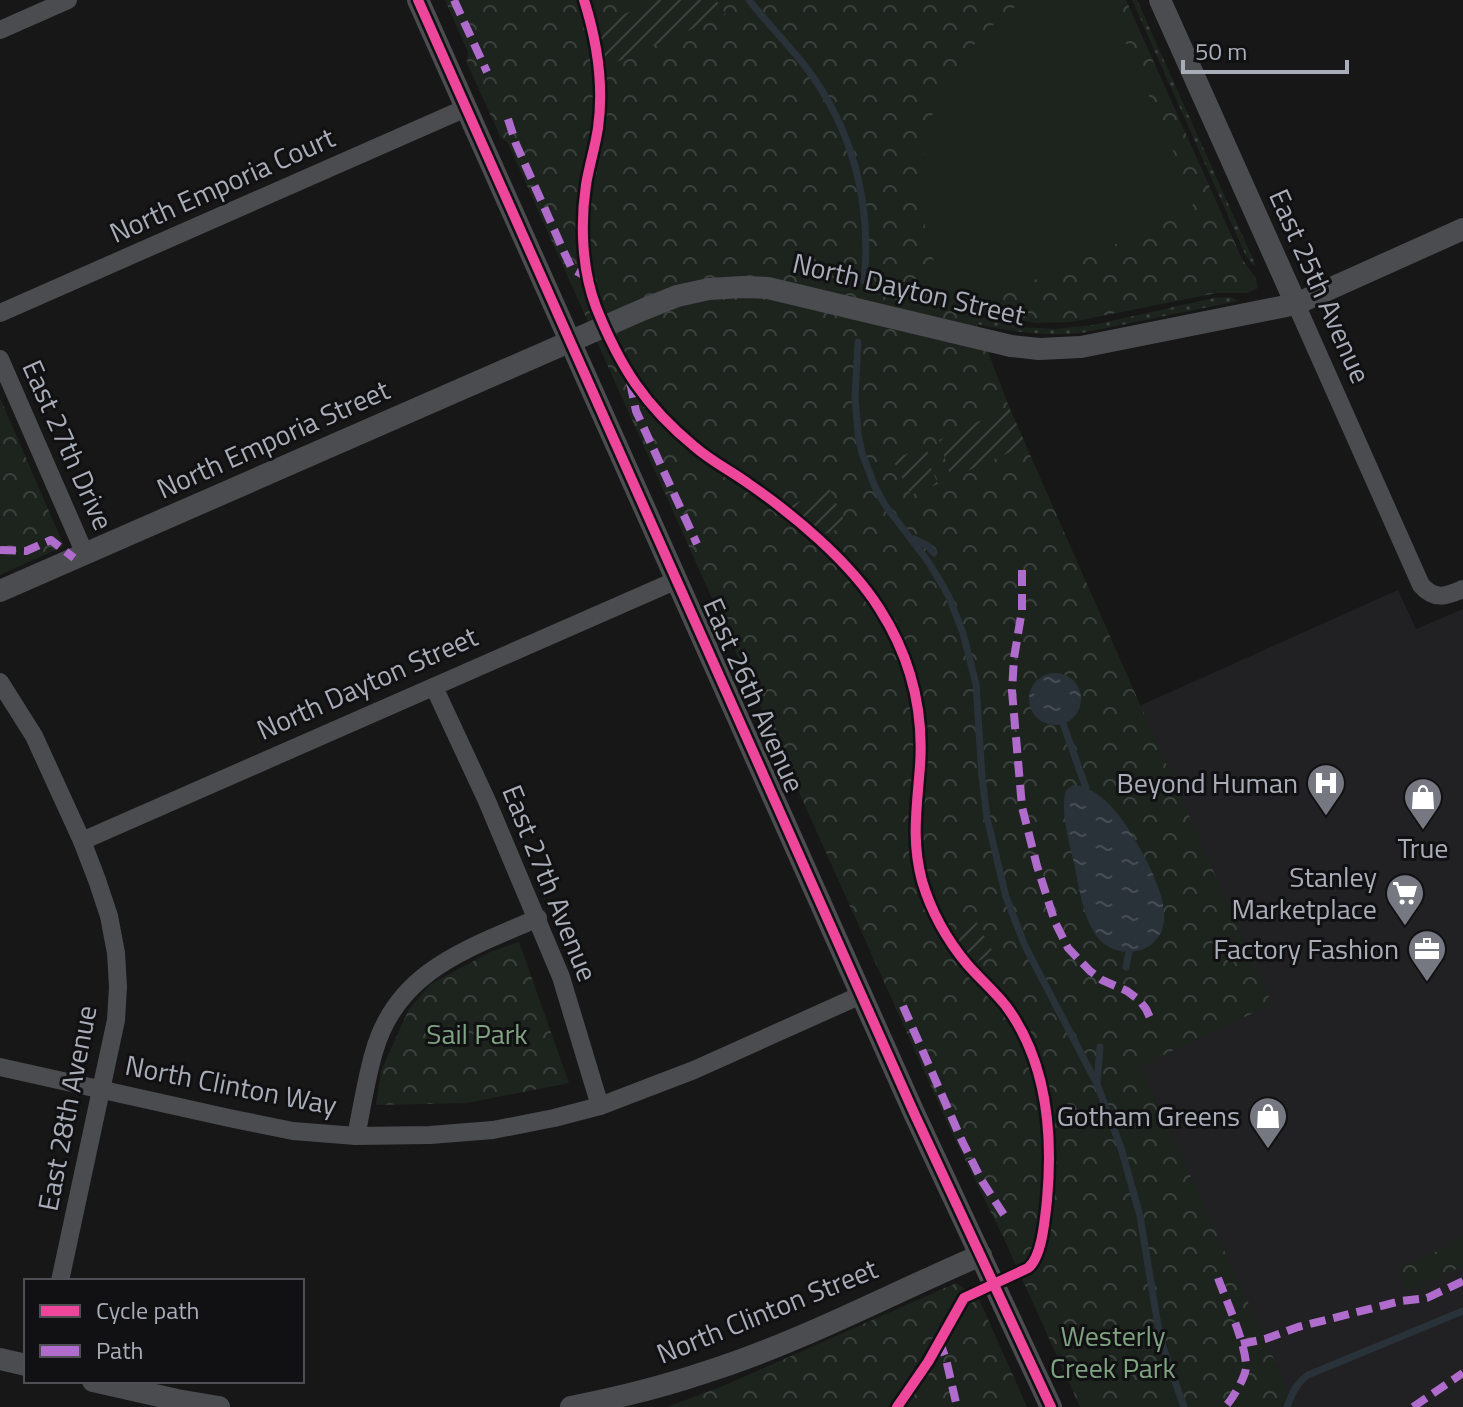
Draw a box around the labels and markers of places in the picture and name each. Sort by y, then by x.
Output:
place label: Beyond Human [1117,761,1298,804]
hospital icon: Beyond Human [1305,762,1347,817]
shop icon: True [1402,776,1444,831]
place label: True [1397,826,1449,869]
place label: Stanley Marketplace [1231,855,1377,930]
supermarket icon: Stanley Marketplace [1384,872,1426,927]
place label: Factory Fashion [1213,927,1399,970]
office icon: Factory Fashion [1406,928,1448,983]
place label: Gotham Greens [1057,1094,1240,1137]
shop icon: Gotham Greens [1247,1095,1289,1150]

